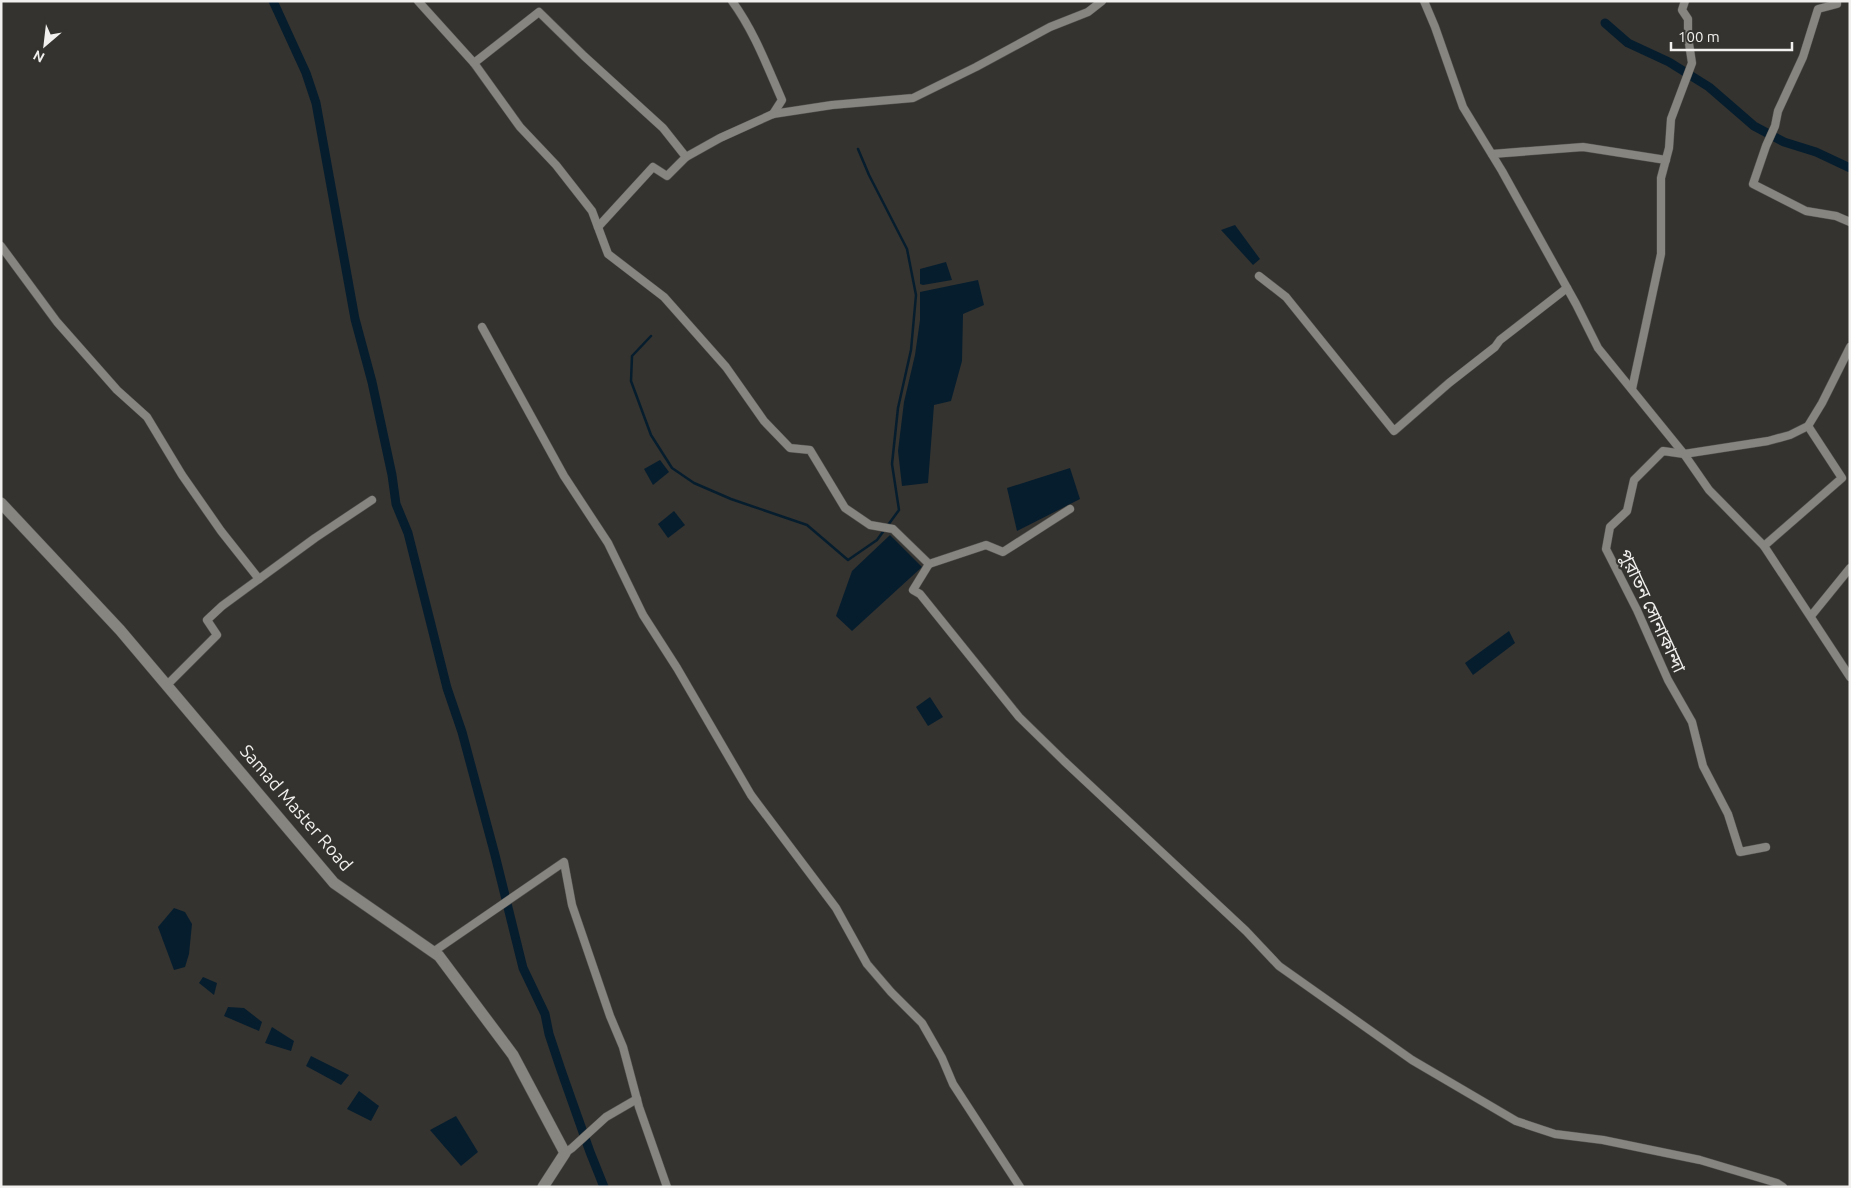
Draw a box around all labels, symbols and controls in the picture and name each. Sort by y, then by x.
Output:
north arrow [20,20,70,70]
scale bar [1671,20,1792,52]
text: 100 m [1678,28,1720,45]
text: N [31,47,47,66]
street label: পুরাতন সোনাকান্দা [1614,546,1690,676]
street label: Samad Master Road [237,740,357,874]

